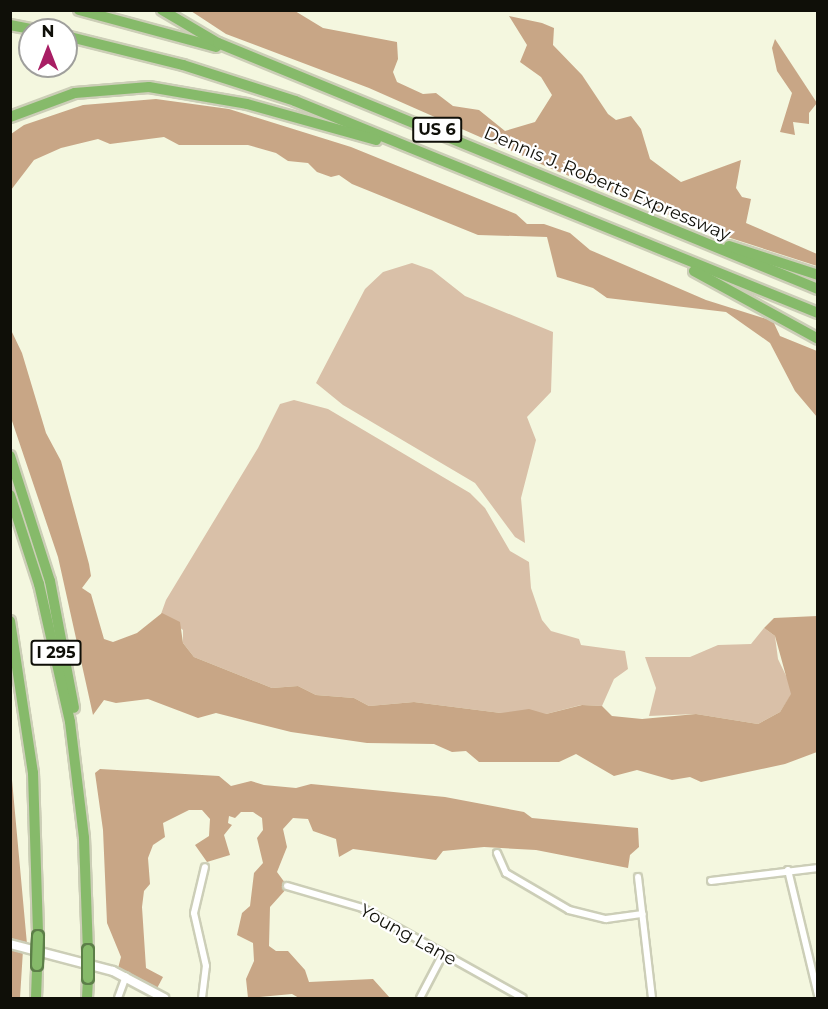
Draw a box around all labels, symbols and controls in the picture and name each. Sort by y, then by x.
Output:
north arrow [18,18,78,78]
text: N [42,22,54,41]
road number: US 6 [412,117,462,143]
street label: Dennis J. Roberts Expressway [480,122,734,246]
road number: I 295 [31,640,82,666]
street label: Young Lane [356,900,460,970]

